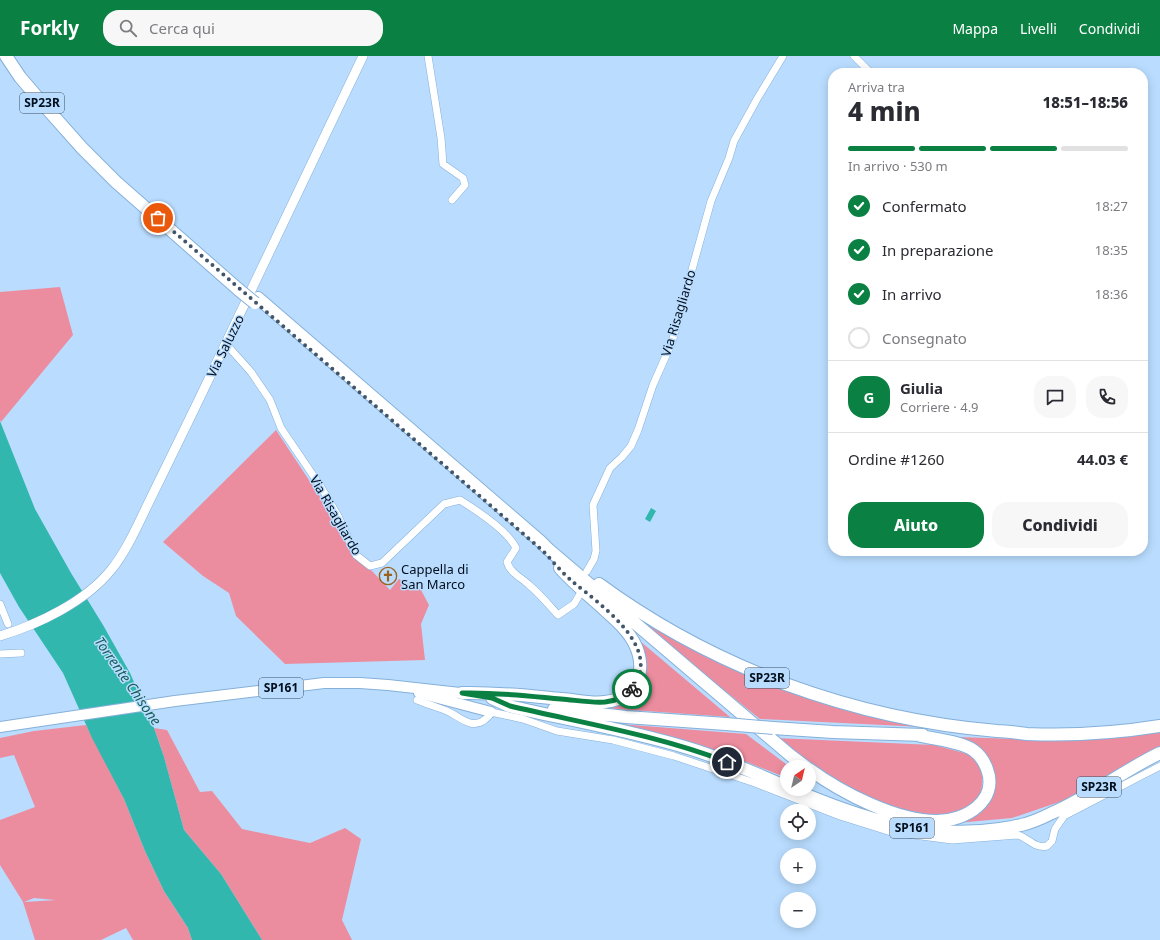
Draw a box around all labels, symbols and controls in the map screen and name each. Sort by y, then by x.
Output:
search box [103,10,383,46]
text: Forkly [20,15,79,41]
icon: search [117,17,139,39]
text: Cerca qui [149,18,215,38]
text: Mappa [952,19,998,38]
text: Livelli [1020,19,1057,38]
text: Condividi [1079,19,1140,38]
text: Arriva tra [848,78,905,96]
text: 18:51–18:56 [1043,92,1128,112]
road number: SP23R [20,93,64,113]
text: 4 min [848,93,921,129]
text: In arrivo · 530 m [848,157,948,175]
icon: check [848,195,870,217]
text: Confermato [882,196,967,216]
text: 18:27 [1095,197,1128,215]
pin [141,201,175,235]
icon: bag [147,207,169,229]
icon: check [848,239,870,261]
text: In preparazione [882,240,994,260]
text: 18:35 [1095,241,1128,259]
street label: Via Risagliardo [656,267,700,359]
icon: check [848,283,870,305]
text: In arrivo [882,284,942,304]
text: 18:36 [1095,285,1128,303]
street label: Via Saluzzo [202,311,248,380]
text: Consegnato [882,328,967,348]
button: chat [1034,376,1076,418]
button: phone [1086,376,1128,418]
text: Giulia [900,378,943,398]
text: G [864,387,874,407]
text: Corriere · 4.9 [900,398,979,416]
text: Ordine #1260 [848,449,944,469]
text: 44.03 € [1077,449,1128,469]
street label: Via Risagliardo [306,472,366,558]
button: Aiuto [848,502,984,548]
button: Condividi [992,502,1128,548]
place label: Cappella di San Marco [401,560,469,593]
church icon: Cappella di San Marco [378,566,398,586]
water label: Torrente Chisone [91,633,166,729]
road number: SP23R [745,668,789,688]
courier [612,669,652,709]
road number: SP161 [259,678,303,698]
icon: bike [621,678,643,700]
pin [710,745,744,779]
icon: home [716,751,738,773]
north arrow [780,760,816,796]
map controls [780,760,816,928]
road number: SP23R [1077,777,1121,797]
button: locate [780,804,816,840]
road number: SP161 [890,818,934,838]
button: + [780,848,816,884]
button: − [780,892,816,928]

